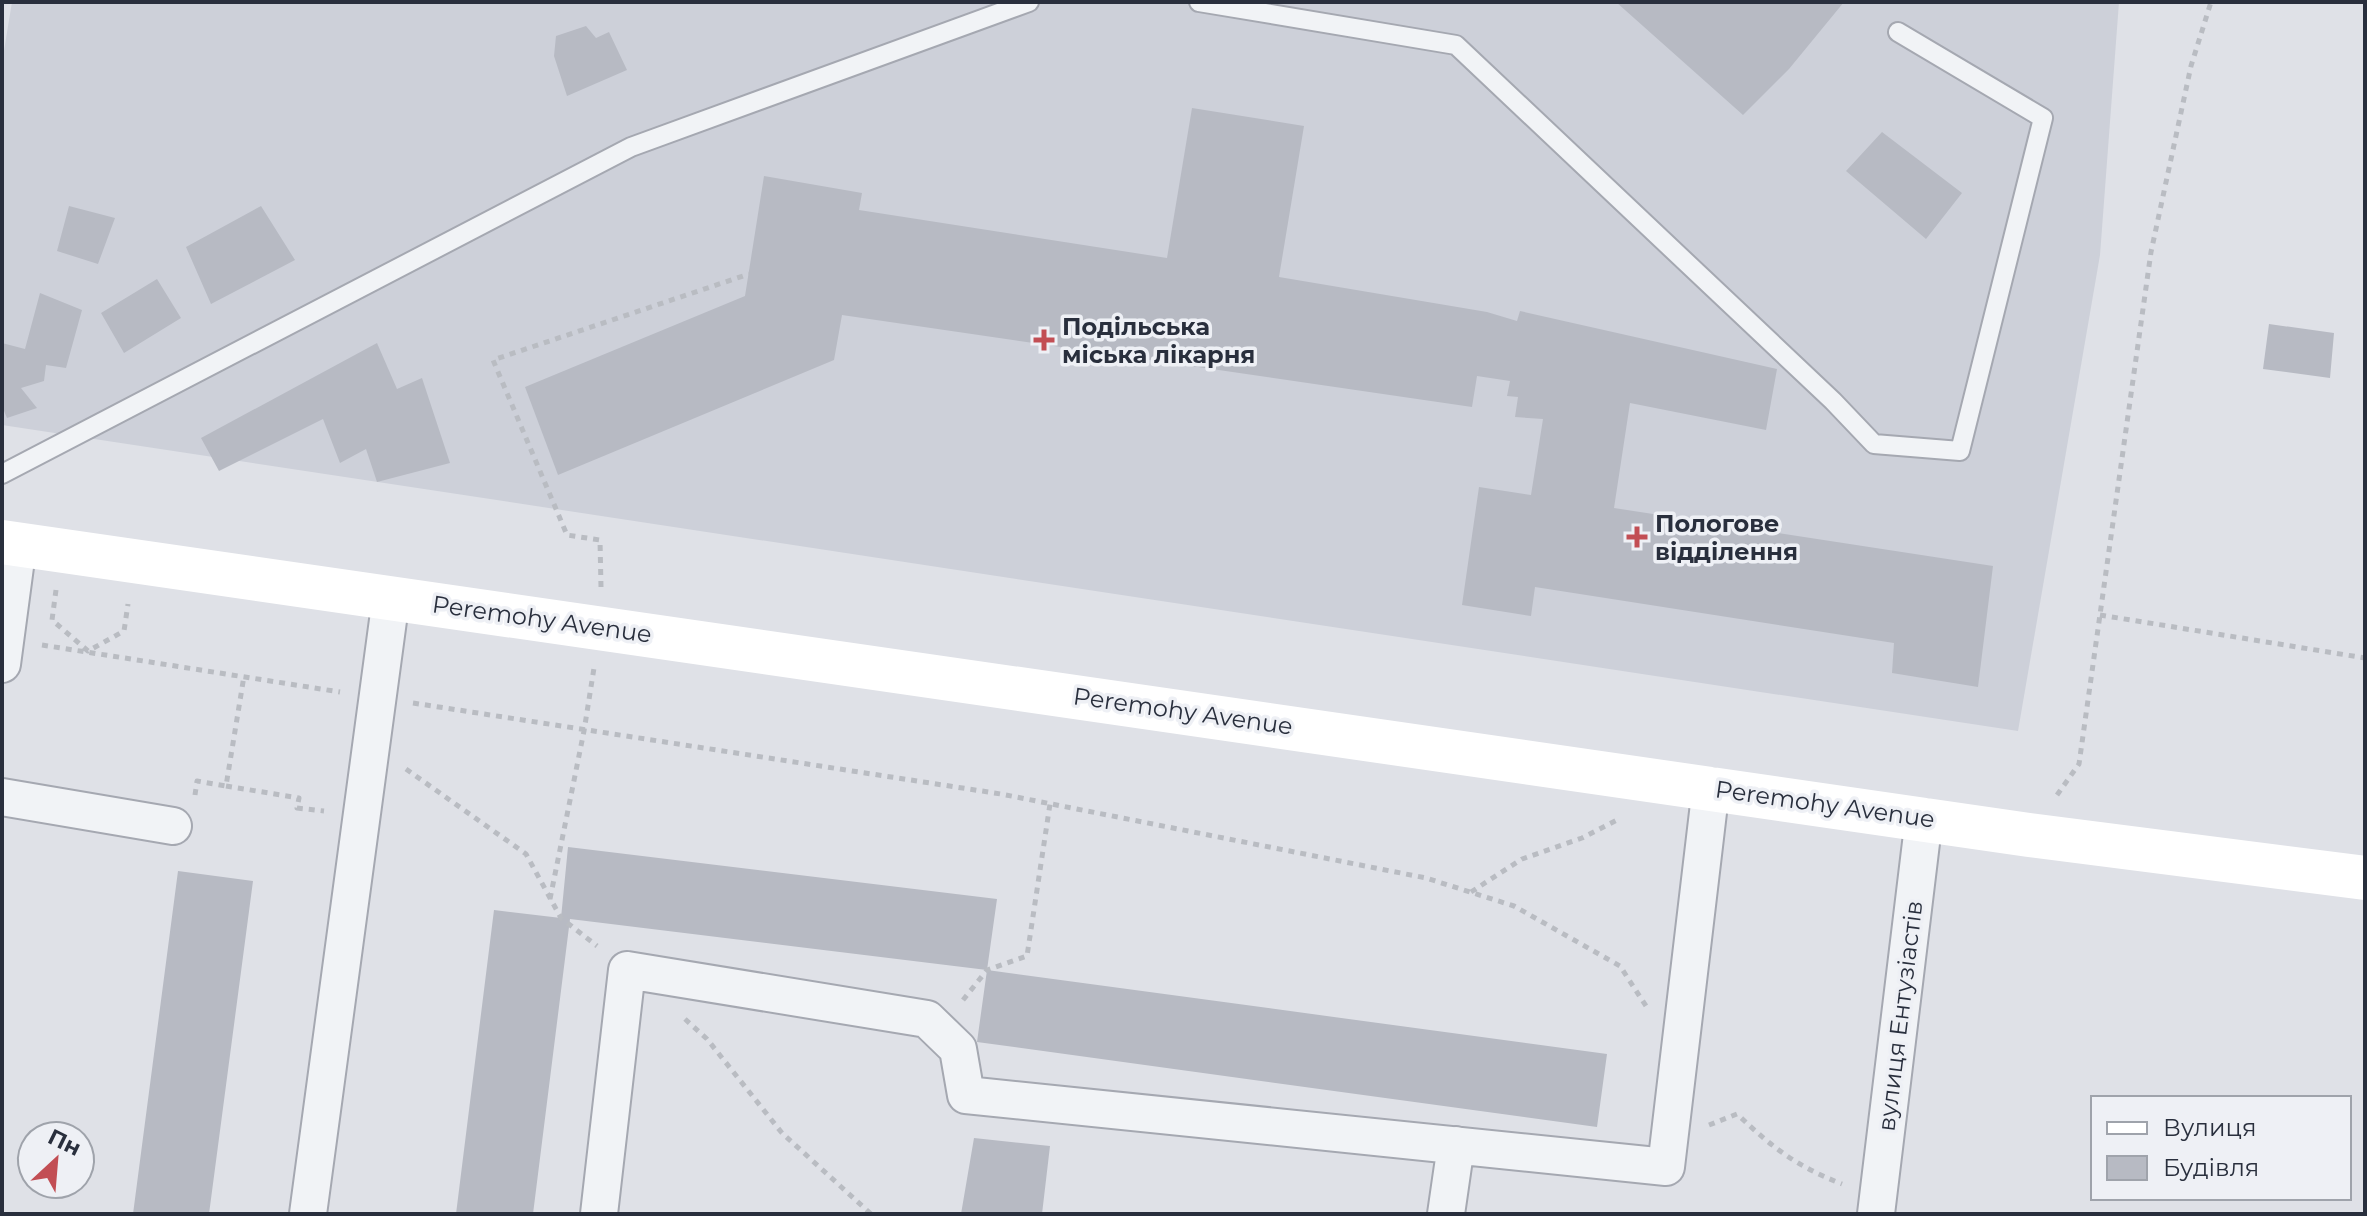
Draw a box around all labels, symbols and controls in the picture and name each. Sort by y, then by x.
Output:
place label: Подільська міська лікарня [1062,312,1255,369]
marker: Подільська міська лікарня [1033,329,1055,351]
place label: Пологове відділення [1655,509,1798,566]
marker: Пологове відділення [1626,526,1648,548]
street label: Peremohy Avenue [430,589,654,649]
street label: Peremohy Avenue [1071,681,1295,741]
street label: Peremohy Avenue [1713,774,1937,834]
street label: вулиця Ентузіастів [1871,899,1929,1133]
legend [2091,1096,2351,1200]
text: Вулиця [2163,1113,2256,1142]
north arrow [16,1120,96,1200]
text: Пн [44,1123,85,1162]
text: Будівля [2163,1153,2259,1182]

